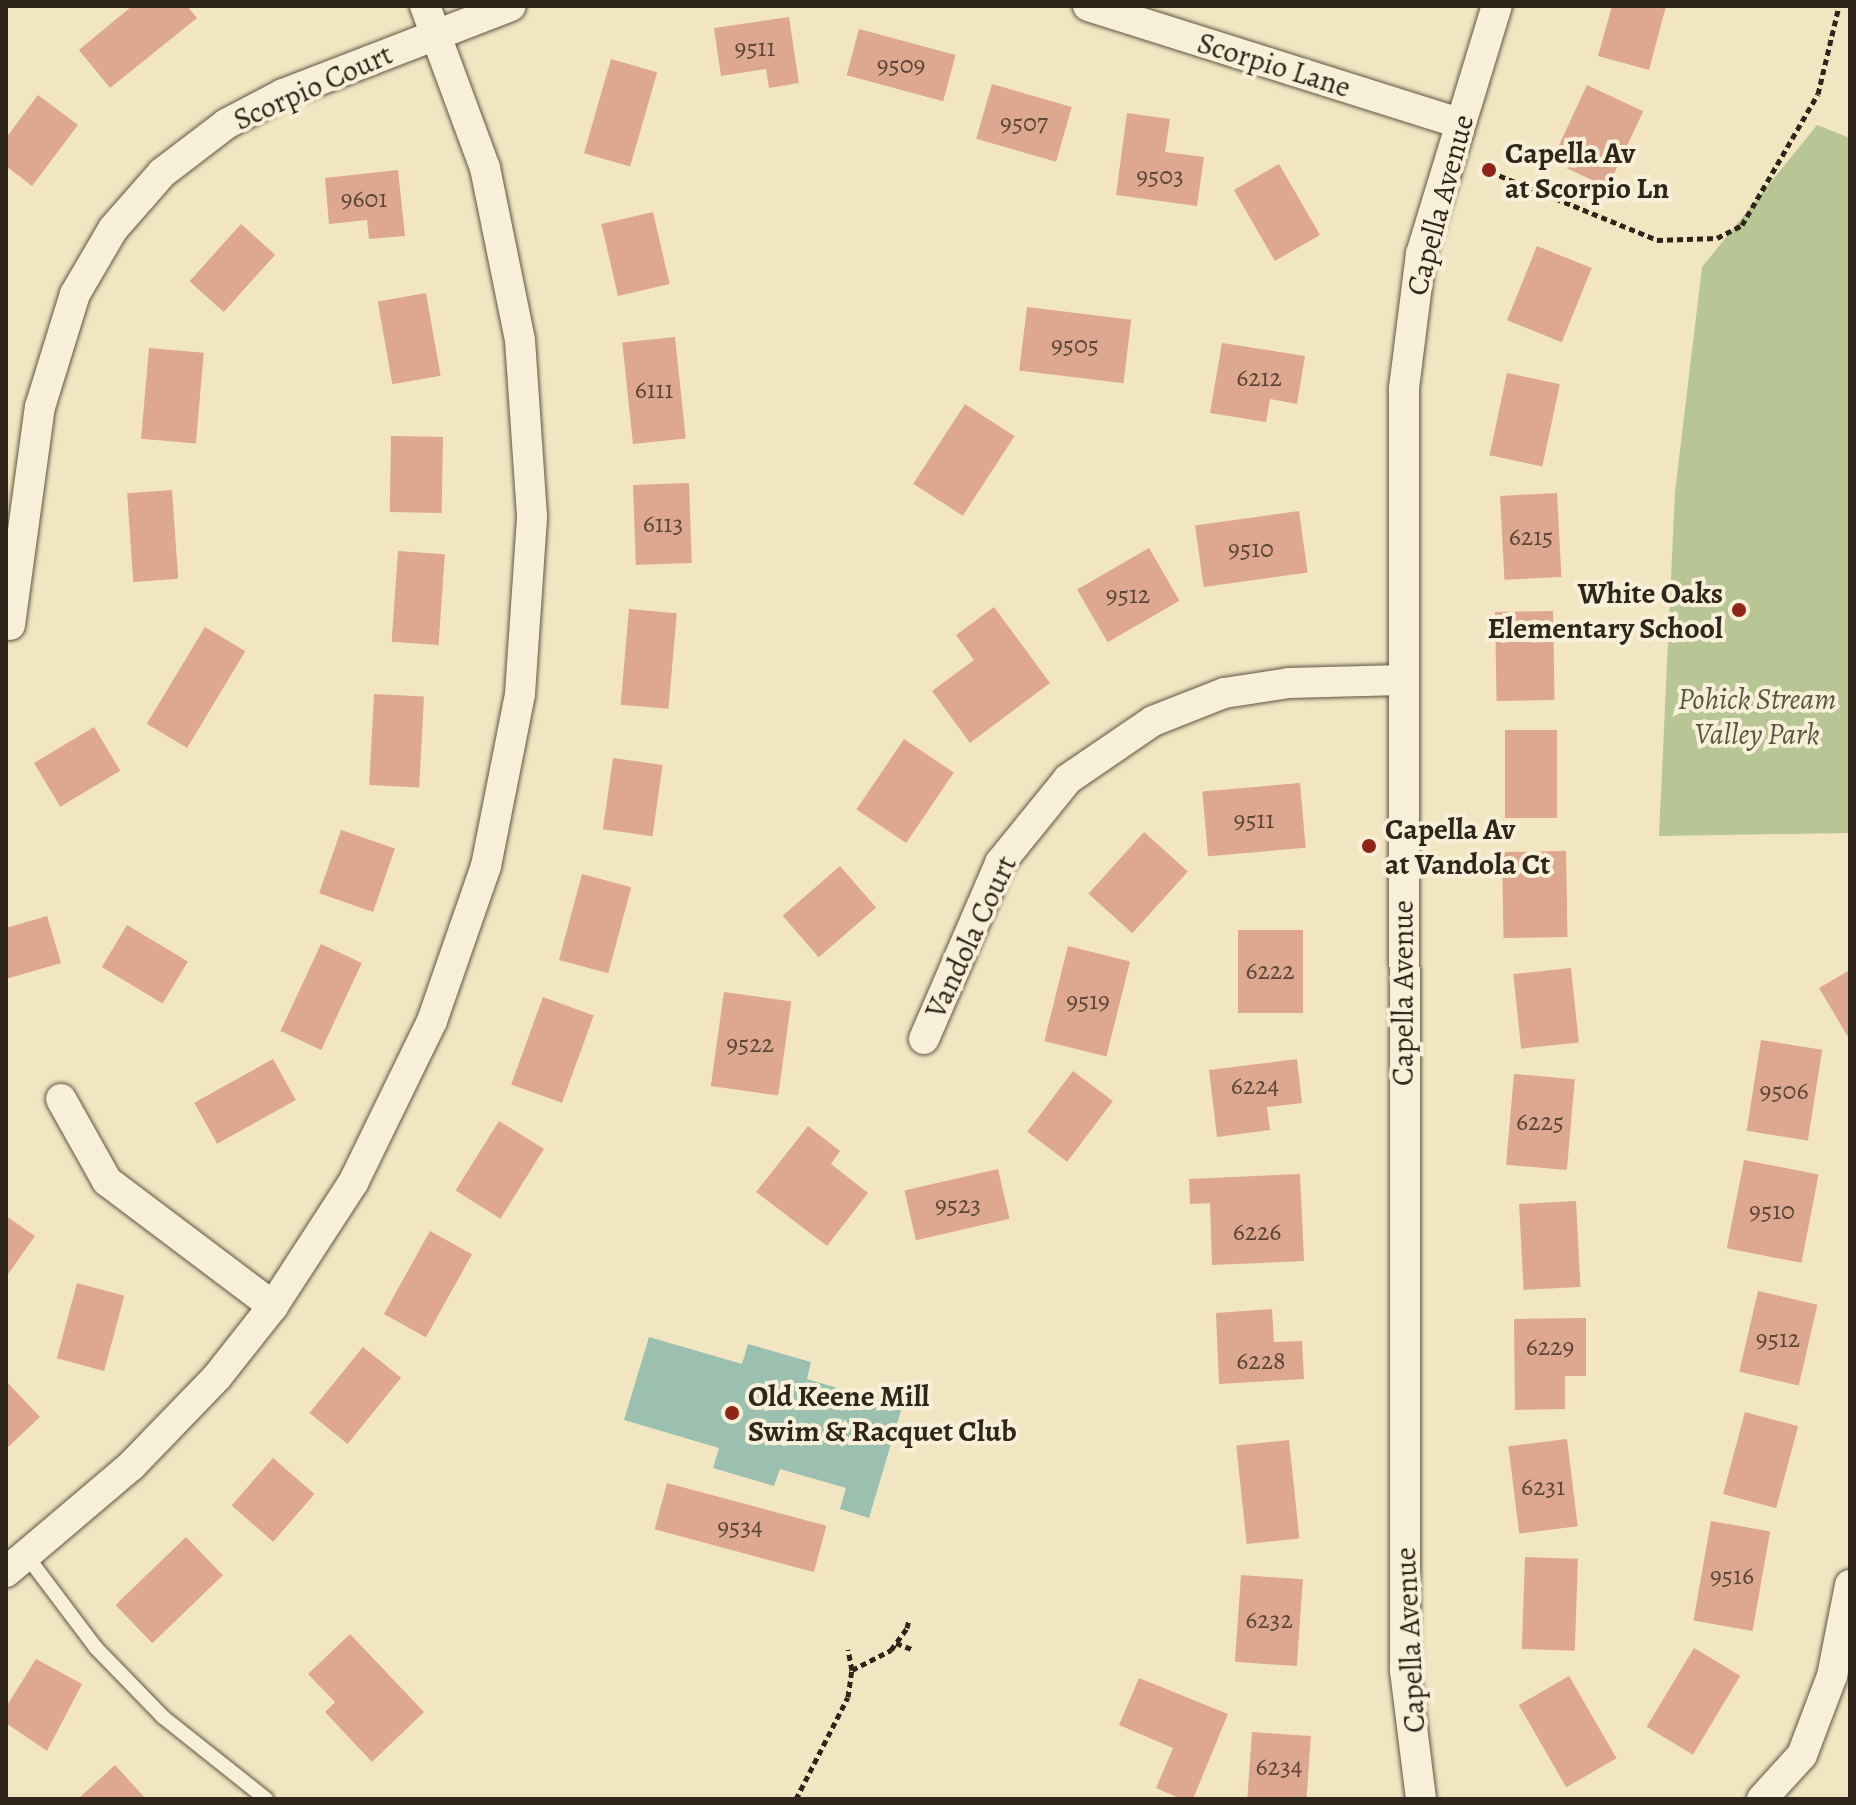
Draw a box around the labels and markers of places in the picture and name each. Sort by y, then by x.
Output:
place label: Capella Av at Scorpio Ln [1505,135,1669,206]
marker: Capella Av at Scorpio Ln [1480,161,1498,179]
place label: White Oaks Elementary School [1487,575,1723,646]
marker: White Oaks Elementary School [1730,601,1748,619]
place label: Capella Av at Vandola Ct [1385,811,1550,882]
marker: Capella Av at Vandola Ct [1360,837,1378,855]
place label: Old Keene Mill Swim & Racquet Club [748,1378,1017,1448]
marker: Old Keene Mill Swim & Racquet Club [723,1404,741,1422]

